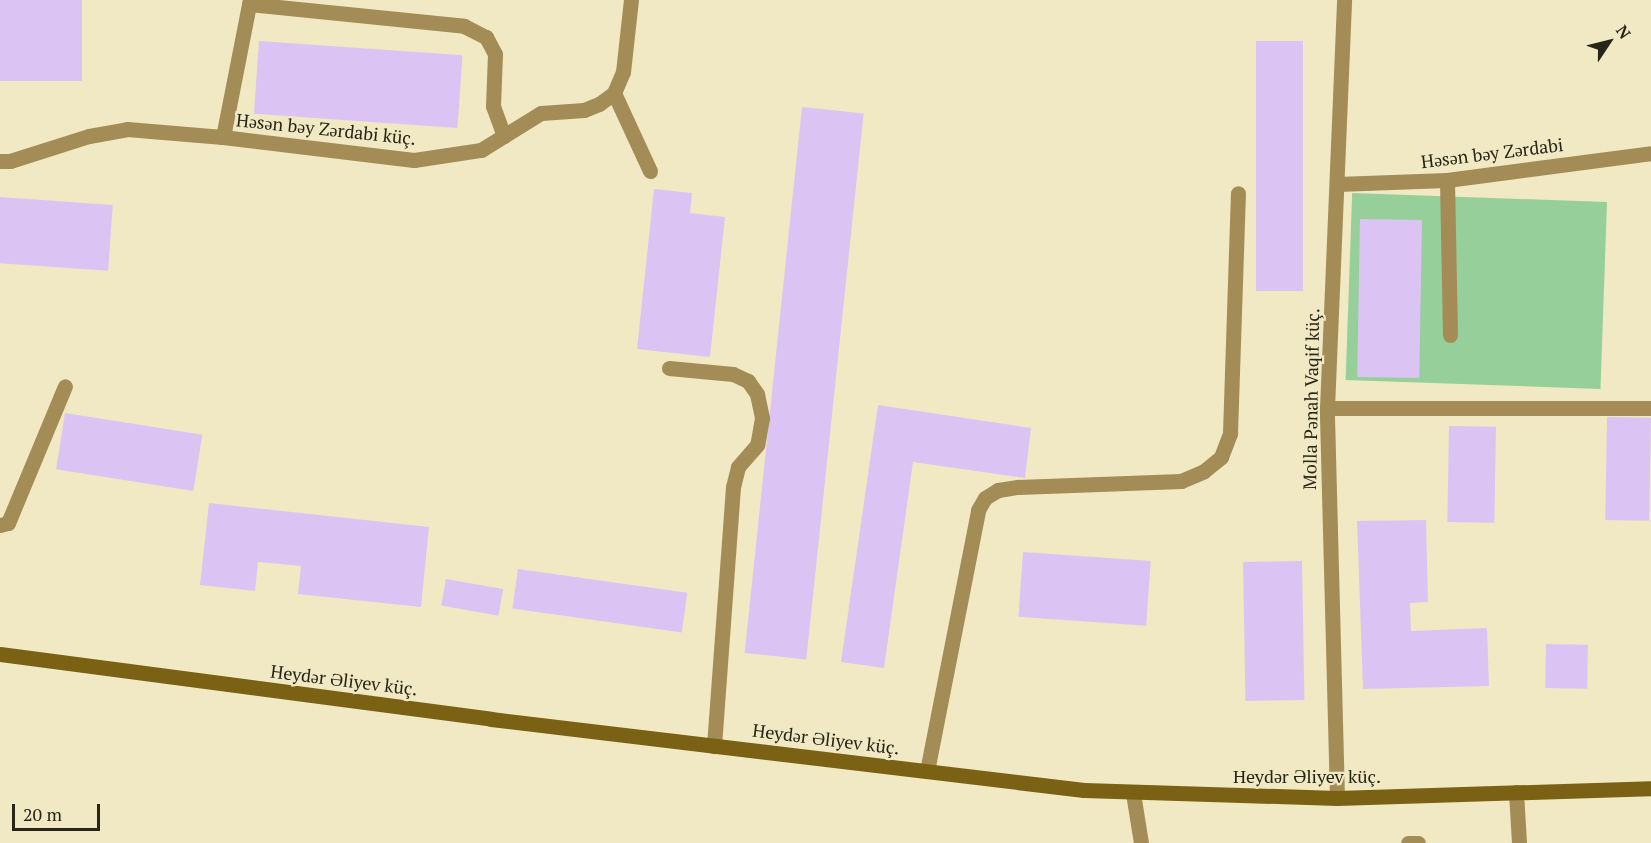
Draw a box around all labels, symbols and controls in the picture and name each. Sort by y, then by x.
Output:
north arrow [1579,12,1639,72]
text: N [1611,20,1636,43]
street label: Həsən bəy Zərdabi küç. [235,109,417,149]
street label: Həsən bəy Zərdabi [1420,134,1564,172]
street label: Molla Pənah Vaqif küç. [1299,308,1323,490]
street label: Heydər Əliyev küç. [269,660,419,700]
street label: Heydər Əliyev küç. [751,719,901,759]
street label: Heydər Əliyev küç. [1233,765,1381,787]
scale bar [15,792,104,830]
text: 20 m [23,802,62,826]

